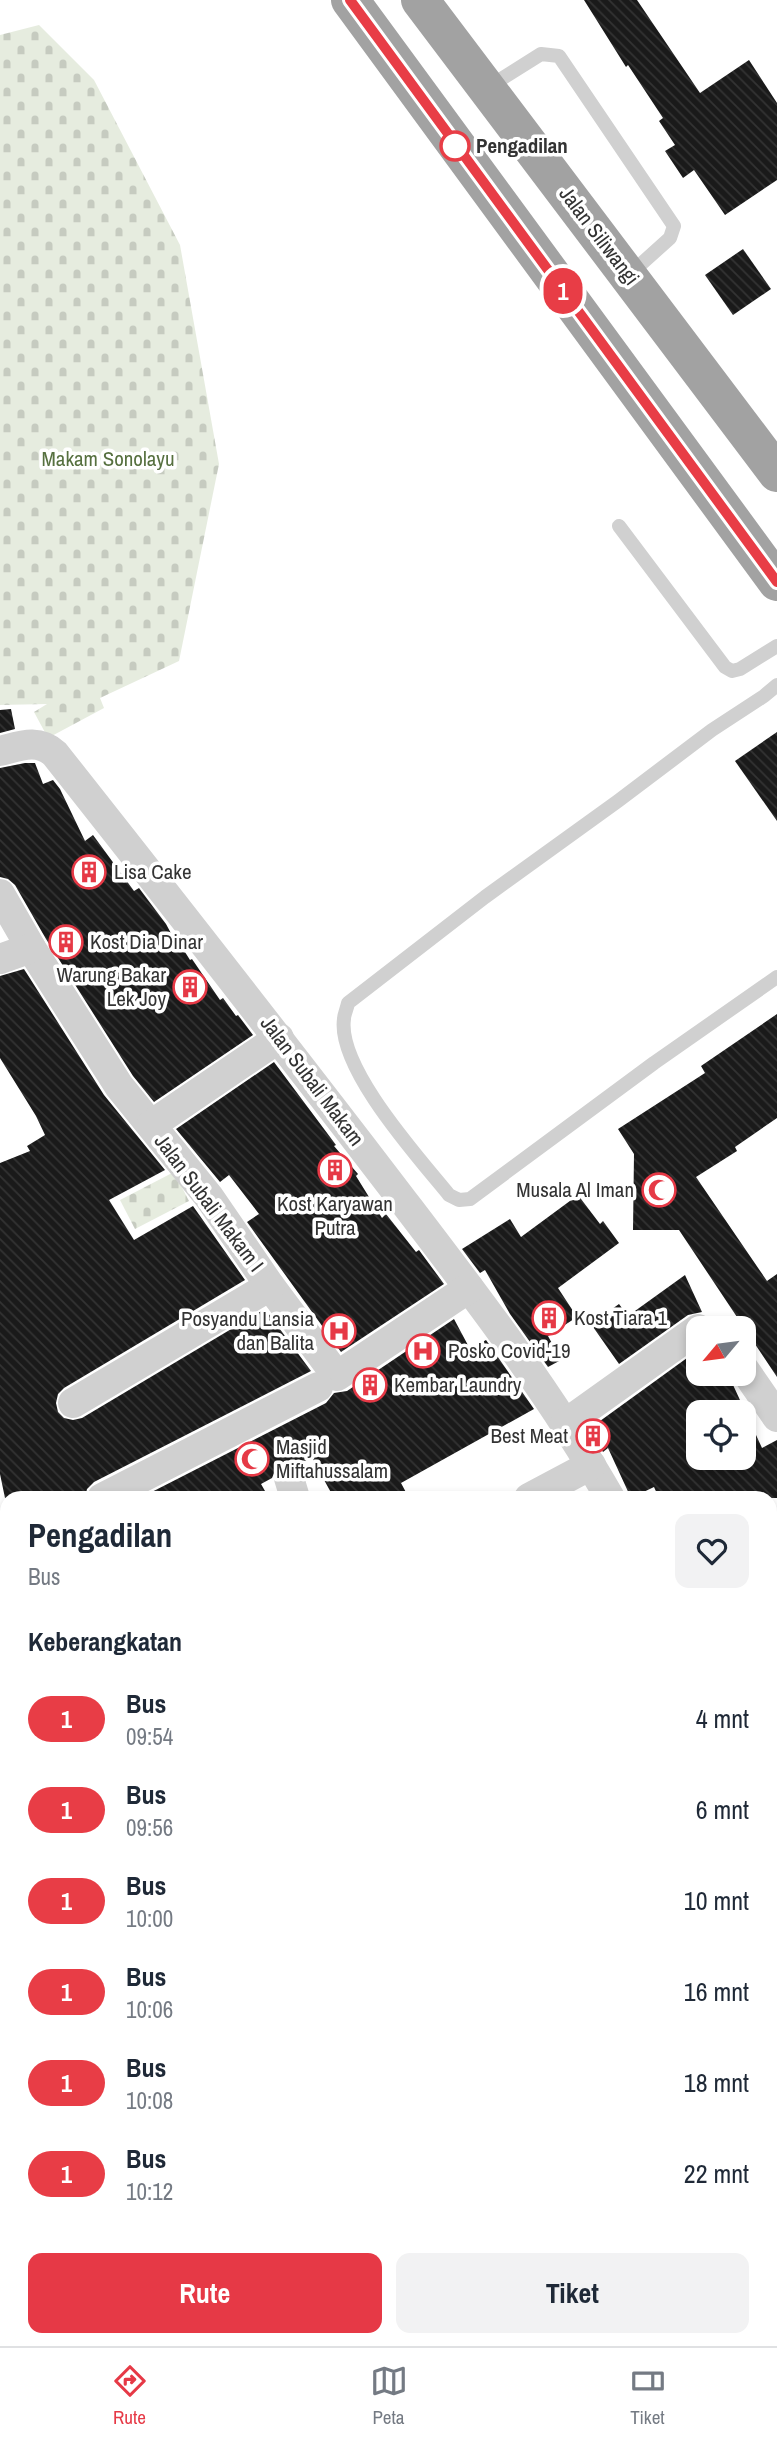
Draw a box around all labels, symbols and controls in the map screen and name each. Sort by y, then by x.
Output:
marker: Pengadilan [440,131,470,161]
place label: Pengadilan [476,131,568,160]
street label: Jalan Siliwangi [553,180,646,291]
line badge: 1 [540,268,586,314]
text: 1 [558,275,568,307]
park label: Makam Sonolayu [41,444,175,473]
building icon: Lisa Cake [70,853,108,891]
place label: Lisa Cake [114,857,192,886]
building icon: Kost Dia Dinar [47,923,85,961]
place label: Kost Dia Dinar [90,927,203,956]
place label: Warung Bakar Lek Joy [57,960,166,1013]
building icon: Warung Bakar Lek Joy [171,968,209,1006]
street label: Jalan Subali Makam [254,1010,371,1152]
street label: Jalan Subali Makam I [148,1128,271,1278]
building icon: Kost Karyawan Putra [316,1151,354,1189]
mosque icon: Musala Al Iman [640,1171,678,1209]
place label: Musala Al Iman [516,1175,634,1204]
place label: Kost Karyawan Putra [277,1189,393,1242]
building icon: Kost Tiara 1 [530,1299,568,1337]
place label: Kost Tiara 1 [574,1303,668,1332]
place label: Posyandu Lansia dan Balita [181,1304,314,1357]
hospital icon: Posyandu Lansia dan Balita [320,1312,358,1350]
north arrow [686,1316,756,1386]
map controls [686,1316,756,1470]
hospital icon: Posko Covid-19 [404,1332,442,1370]
place label: Posko Covid-19 [448,1336,571,1365]
building icon: Kembar Laundry [351,1366,389,1404]
place label: Kembar Laundry [394,1370,522,1399]
button: locate [686,1400,756,1470]
building icon: Best Meat [574,1417,612,1455]
place label: Best Meat [490,1421,568,1450]
place label: Masjid Miftahussalam [276,1432,388,1485]
mosque icon: Masjid Miftahussalam [233,1440,271,1478]
text: Pengadilan [28,1513,172,1557]
button: heart [675,1514,749,1588]
text: Bus [28,1561,61,1592]
text: Keberangkatan [28,1624,182,1659]
text: Bus [126,1686,166,1721]
text: 4 mnt [696,1701,749,1736]
text: 1 [61,1703,72,1735]
text: 09:54 [126,1721,173,1752]
text: Bus [126,1777,166,1812]
text: 6 mnt [696,1792,749,1827]
text: 1 [61,1794,72,1826]
text: 09:56 [126,1812,173,1843]
text: Bus [126,1868,166,1903]
text: 10 mnt [684,1883,749,1918]
text: 1 [61,1885,72,1917]
text: 10:00 [126,1903,173,1934]
text: Bus [126,1959,166,1994]
text: 16 mnt [684,1974,749,2009]
text: 1 [61,1976,72,2008]
text: 10:06 [126,1994,173,2025]
text: Bus [126,2050,166,2085]
text: 18 mnt [684,2065,749,2100]
text: 1 [61,2067,72,2099]
text: 10:08 [126,2085,173,2116]
text: Bus [126,2141,166,2176]
text: 22 mnt [684,2156,749,2191]
text: 1 [61,2158,72,2190]
text: 10:12 [126,2176,173,2207]
button: Rute [28,2253,382,2333]
button: Tiket [396,2253,749,2333]
tab: Rute [111,2362,149,2430]
tab: Peta [370,2362,408,2430]
tab: Tiket [629,2362,667,2430]

